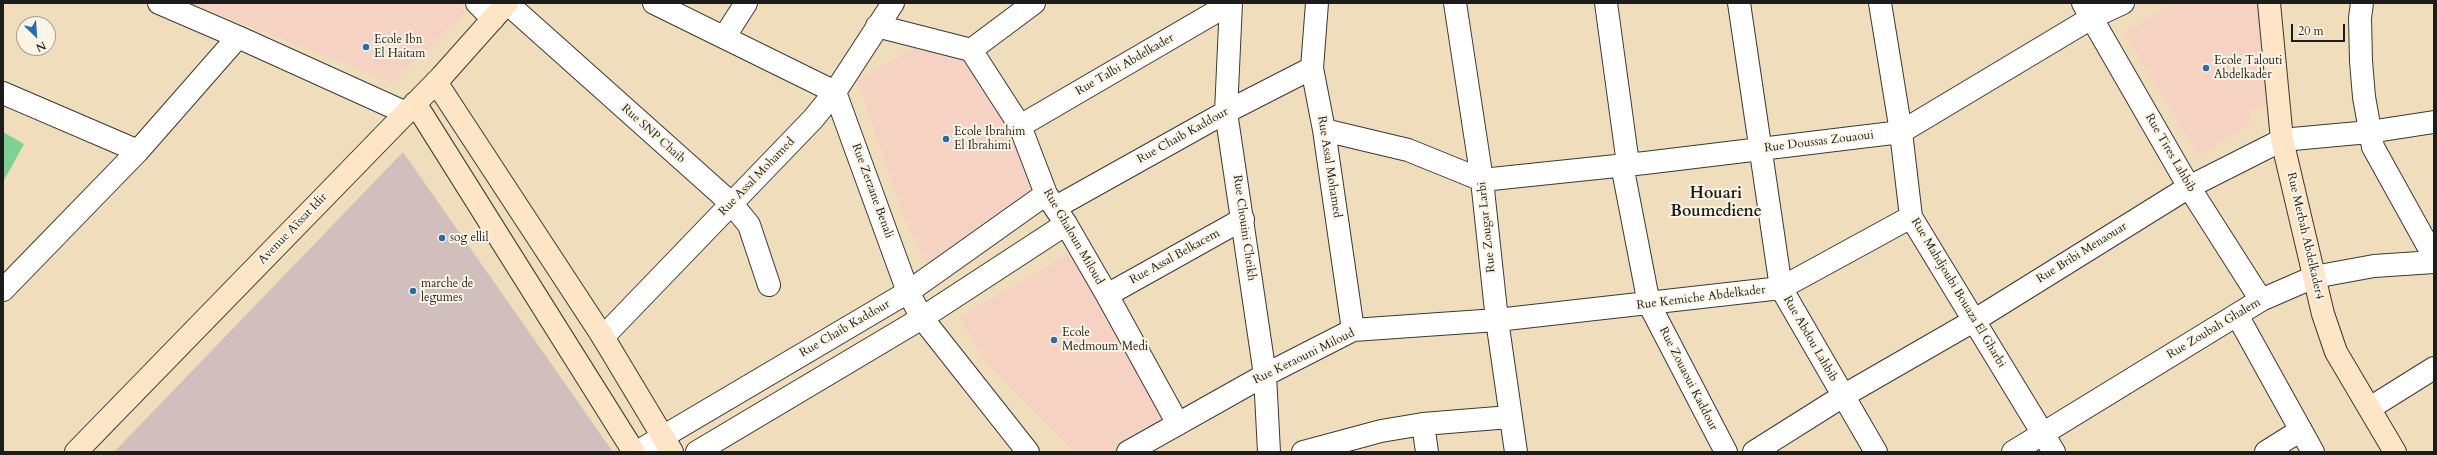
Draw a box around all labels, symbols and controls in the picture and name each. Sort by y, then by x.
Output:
north arrow [16,16,56,56]
scale bar [2293,16,2347,42]
text: 20 m [2298,23,2324,39]
street label: Rue Talbi Abdelkader [1073,31,1177,99]
place label: Ecole Ibn El Haitam [374,33,425,61]
text: N [33,38,48,55]
marker: Ecole Ibn El Haitam [361,42,371,52]
place label: Ecole Talouti Abdelkader [2214,54,2282,82]
marker: Ecole Talouti Abdelkader [2201,63,2211,73]
street label: Rue SNP Chaib [618,102,688,166]
street label: Rue Chaib Kaddour [1135,105,1231,167]
street label: Rue Tires Lahbib [2142,111,2198,195]
street label: Rue Assal Mohamed [1314,115,1344,219]
place label: Ecole Ibrahim El Ibrahimi [954,125,1025,153]
street label: Rue Doussas Zouaoui [1763,128,1875,156]
marker: Ecole Ibrahim El Ibrahimi [941,134,951,144]
street label: Rue Assal Mohamed [716,135,798,219]
street label: Rue Zerzane Benali [848,142,896,240]
street label: Rue Merbah Abdelkader4 [2283,171,2327,301]
street label: Rue Chouini Cheikh [1229,174,1259,282]
street label: Rue Zougar Larbi [1475,181,1499,273]
district label: Houari Boumediene [1670,184,1762,222]
street label: Rue Ghaloun Miloud [1040,187,1106,287]
street label: Avenue Aïssat Idir [255,190,331,268]
street label: Rue Mahdjoubi Bouaza El Gharbi [1908,216,2008,370]
street label: Rue Bribi Menaouar [2034,219,2130,287]
street label: Rue Assal Belkacem [1127,226,1223,288]
place label: sog ellil [450,231,488,245]
marker: sog ellil [437,233,447,243]
place label: marche de legumes [421,277,473,305]
street label: Rue Kemiche Abdelkader [1636,283,1766,313]
marker: marche de legumes [408,286,418,296]
street label: Rue Abdou Lahbib [1780,294,1840,384]
street label: Rue Zoubah Ghalem [2165,295,2263,363]
street label: Rue Chaib Kaddour [797,297,893,361]
street label: Rue Zouaoui Kaddour [1656,325,1720,433]
place label: Ecole Medmoum Medi [1062,326,1148,354]
street label: Rue Keraouni Miloud [1251,326,1357,388]
marker: Ecole Medmoum Medi [1049,335,1059,345]

